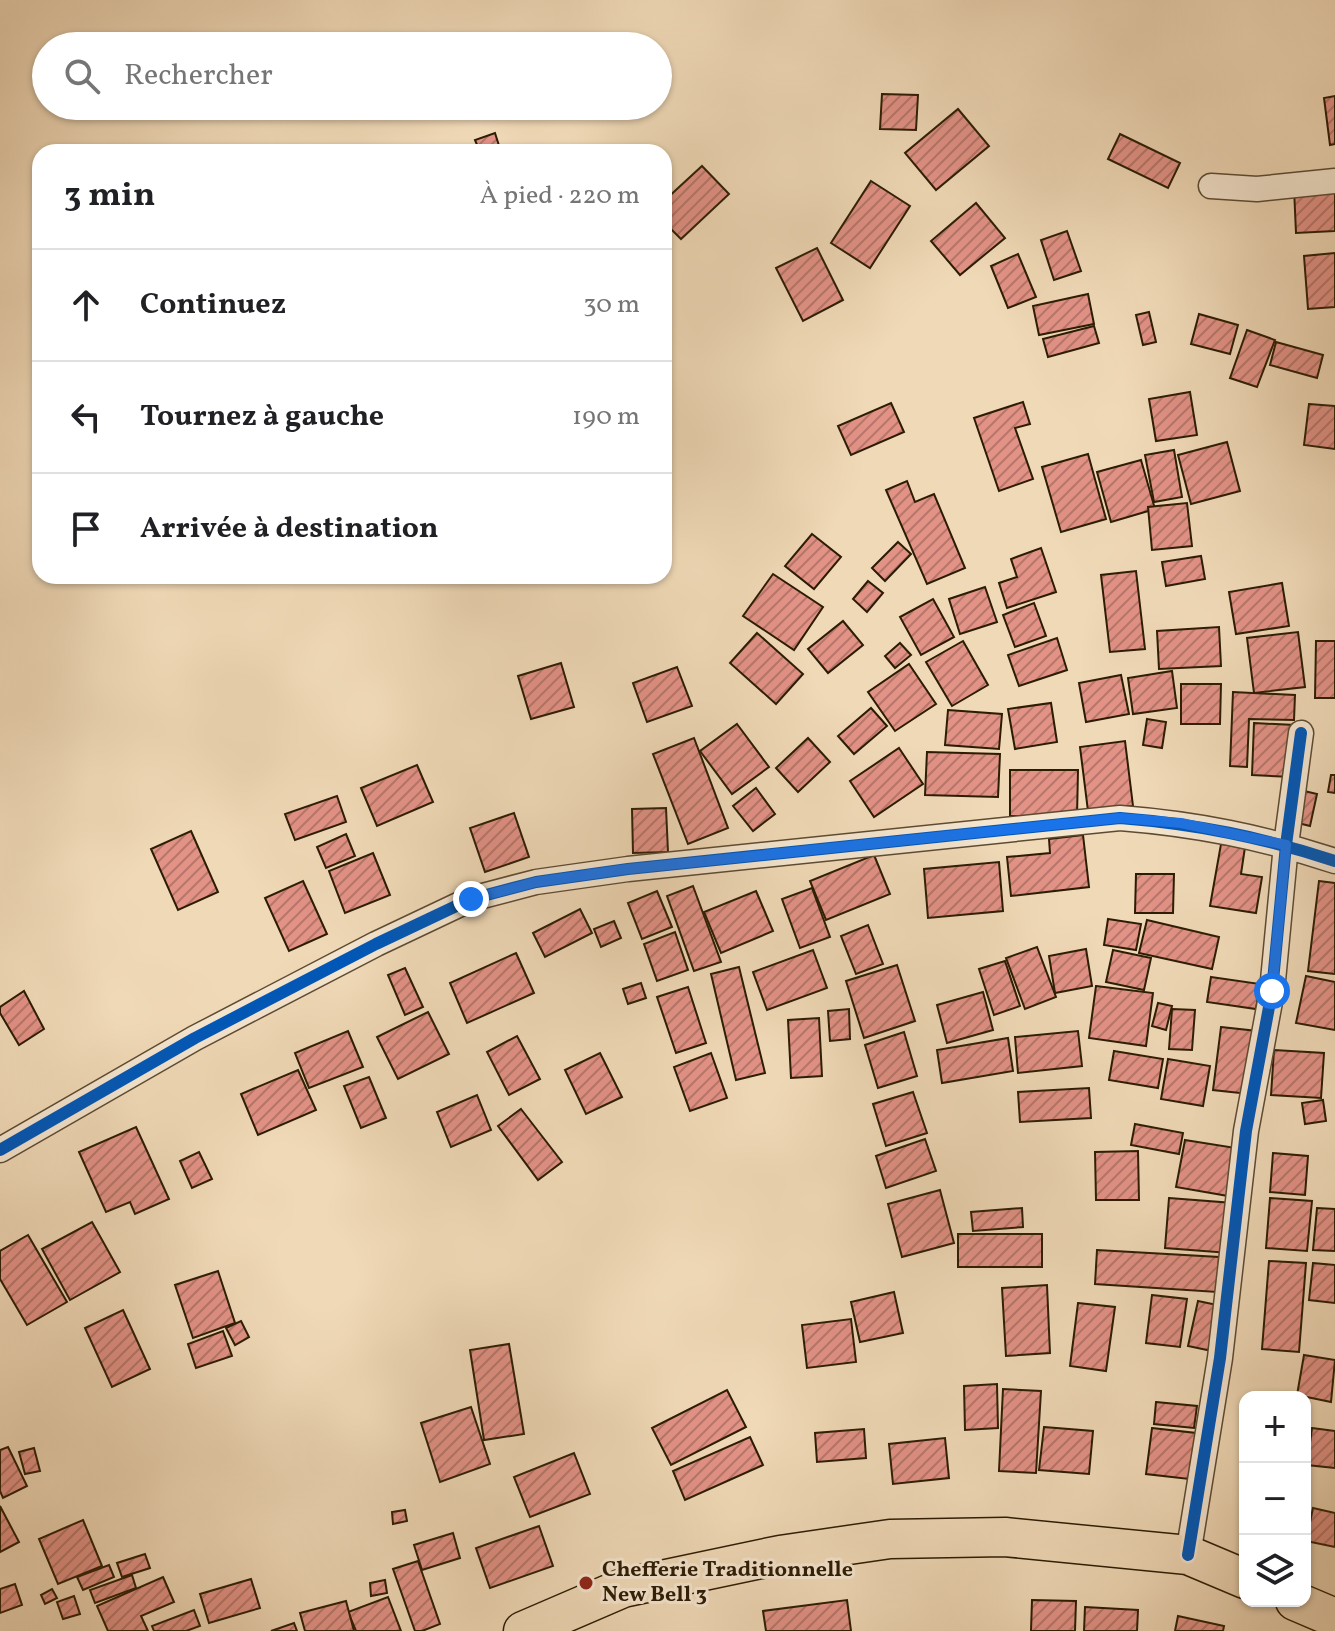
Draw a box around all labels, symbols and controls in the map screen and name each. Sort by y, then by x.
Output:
search box [32,32,672,120]
icon: search [60,54,104,98]
text: Rechercher [124,55,273,97]
text: 3 min [64,173,155,220]
text: À pied · 220 m [480,178,640,214]
icon: ahead [64,283,108,327]
text: Continuez [140,284,286,326]
text: 30 m [583,287,640,323]
icon: left [64,395,108,439]
text: Tournez à gauche [140,396,384,438]
text: 190 m [572,399,640,435]
icon: arrive [64,507,108,551]
text: Arrivée à destination [140,508,439,550]
route end [453,881,489,917]
route start [1254,973,1290,1009]
map controls [1239,1391,1311,1607]
button: + [1239,1391,1311,1463]
button: − [1239,1463,1311,1535]
button: layers [1239,1535,1311,1607]
place label: Chefferie Traditionnelle New Bell 3 [602,1555,853,1611]
marker: Chefferie Traditionnelle New Bell 3 [577,1574,595,1592]

